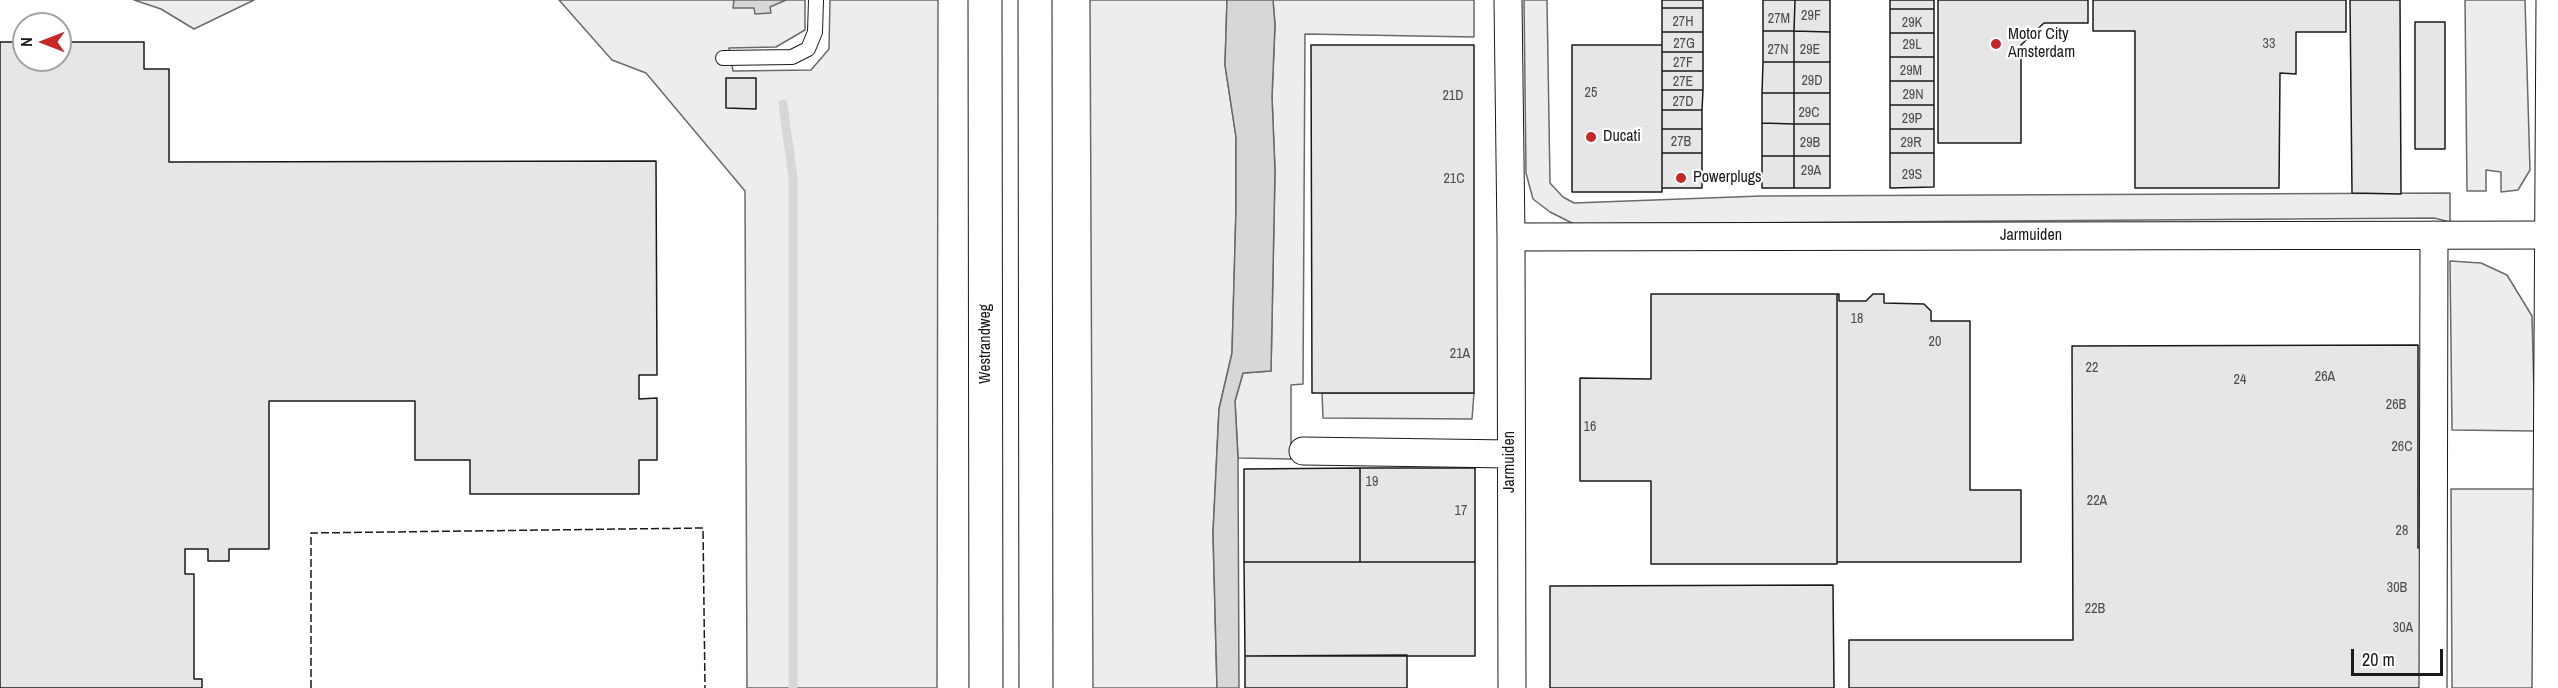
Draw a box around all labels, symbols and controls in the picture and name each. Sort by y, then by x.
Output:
house number: 29F [1801,8,1821,24]
house number: 27M [1768,11,1790,27]
north arrow [12,12,72,72]
house number: 27H [1672,14,1694,30]
house number: 29K [1902,15,1922,31]
place label: Motor City Amsterdam [2008,25,2075,63]
house number: 27G [1673,36,1695,52]
house number: 33 [2263,36,2275,52]
text: N [15,37,37,47]
house number: 29L [1902,37,1922,53]
marker: Motor City Amsterdam [1989,37,2003,51]
house number: 27N [1767,42,1789,58]
house number: 29E [1800,42,1820,58]
house number: 27F [1673,55,1693,71]
house number: 29M [1900,63,1922,79]
house number: 29D [1801,73,1823,89]
house number: 27E [1673,74,1693,90]
house number: 25 [1585,85,1597,101]
house number: 29N [1902,87,1924,103]
house number: 21D [1442,88,1464,104]
house number: 27D [1672,94,1694,110]
house number: 29C [1798,105,1820,121]
house number: 29P [1902,111,1922,127]
place label: Ducati [1603,127,1641,147]
marker: Ducati [1584,130,1598,144]
house number: 27B [1671,134,1691,150]
house number: 29B [1800,135,1820,151]
house number: 29R [1900,135,1922,151]
house number: 29A [1801,163,1821,179]
house number: 29S [1902,167,1922,183]
place label: Powerplugs [1693,168,1762,188]
house number: 21C [1443,171,1465,187]
marker: Powerplugs [1674,171,1688,185]
street label: Jarmuiden [2000,226,2062,246]
street label: Westrandweg [976,304,996,384]
house number: 18 [1851,311,1863,327]
house number: 20 [1929,334,1941,350]
house number: 21A [1450,346,1470,362]
house number: 22 [2086,360,2098,376]
house number: 26A [2315,369,2335,385]
house number: 24 [2234,372,2246,388]
house number: 26B [2386,397,2406,413]
house number: 16 [1584,419,1596,435]
street label: Jarmuiden [1500,431,1520,493]
house number: 26C [2391,439,2413,455]
house number: 19 [1366,474,1378,490]
house number: 22A [2087,493,2107,509]
house number: 17 [1455,503,1467,519]
house number: 28 [2396,523,2408,539]
house number: 30B [2387,580,2407,596]
house number: 22B [2085,601,2105,617]
house number: 30A [2393,620,2413,636]
scale bar [2354,637,2446,675]
text: 20 m [2362,647,2395,672]

